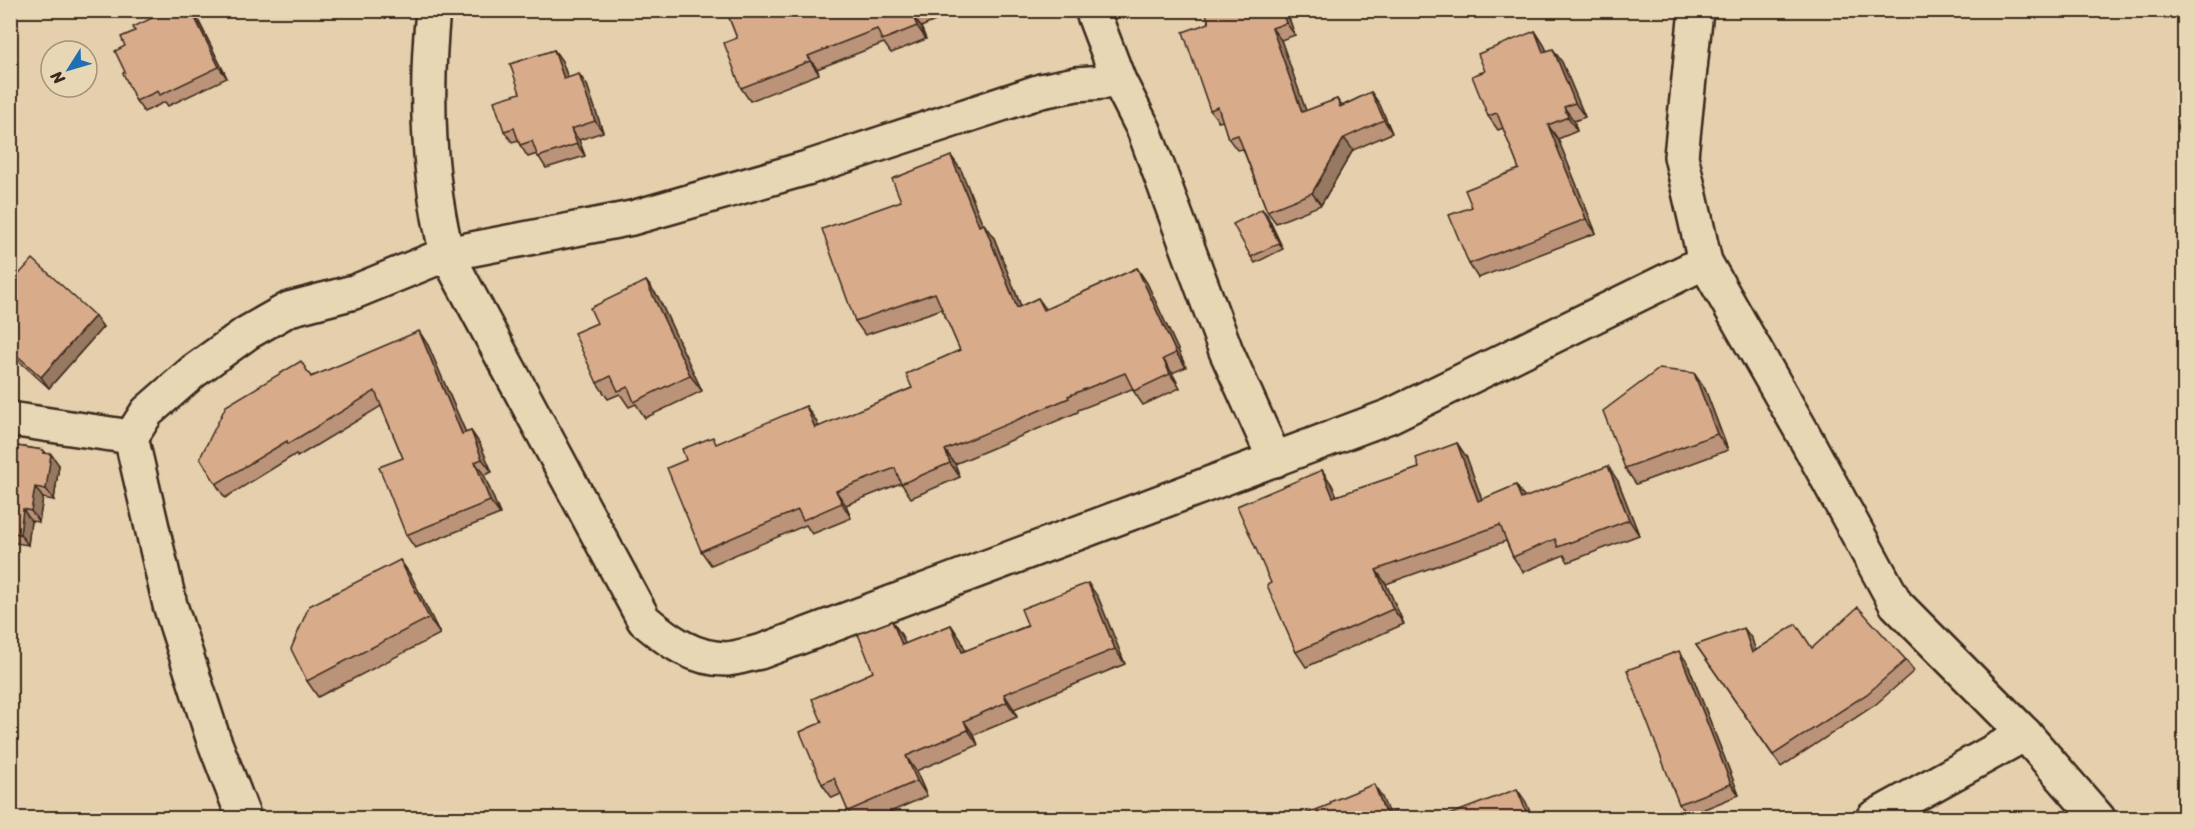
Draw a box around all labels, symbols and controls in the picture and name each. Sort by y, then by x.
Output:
north arrow [39,39,99,99]
text: N [42,64,73,92]

